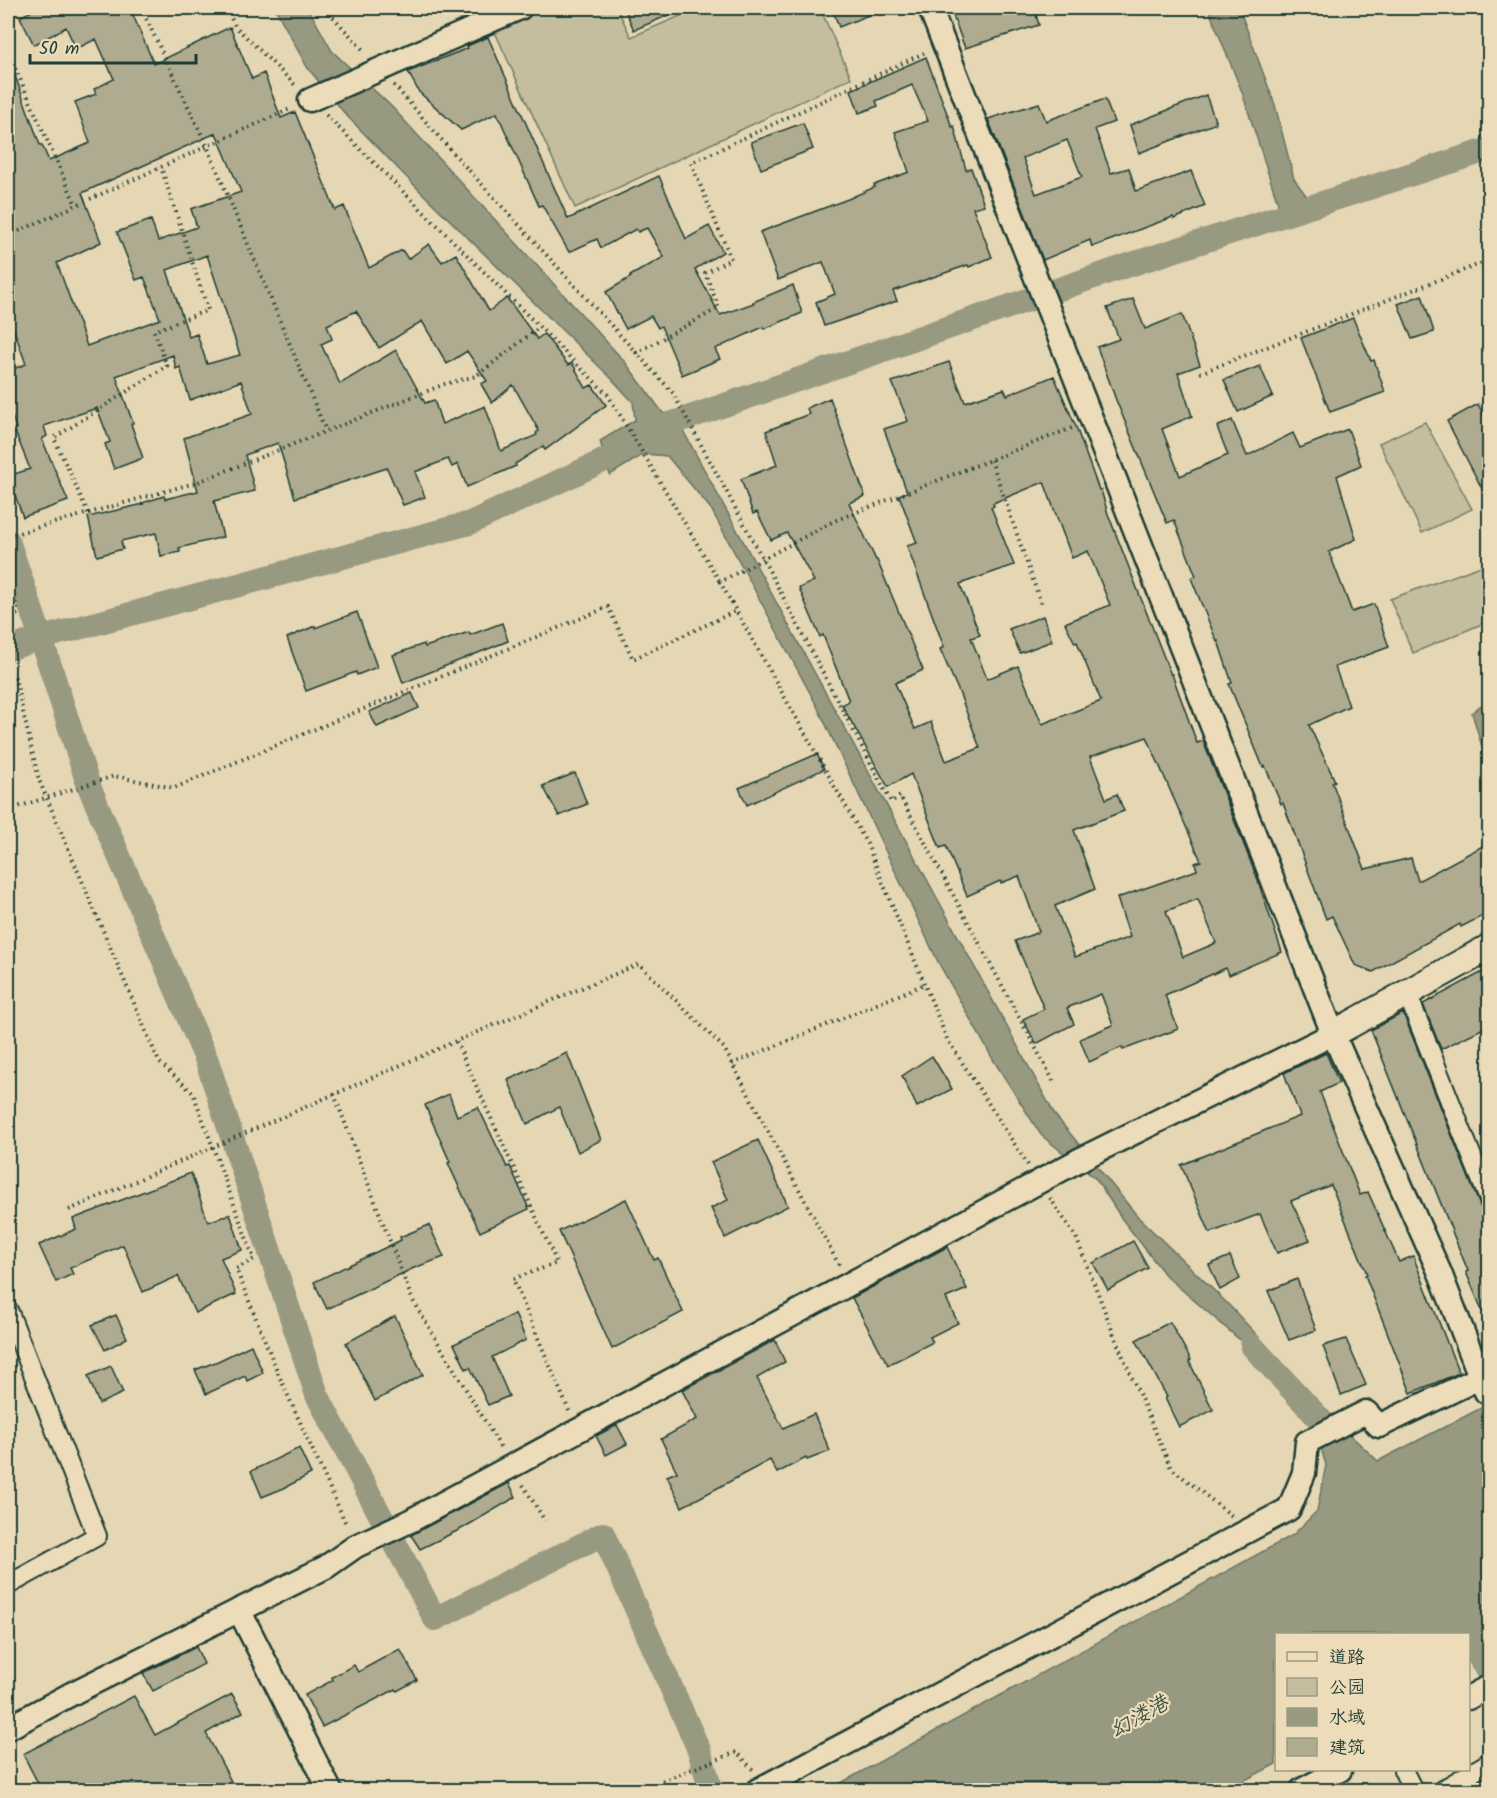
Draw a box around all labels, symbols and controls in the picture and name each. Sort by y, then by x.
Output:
scale bar [30,27,196,65]
text: 50 m [39,35,79,64]
legend [1275,1633,1470,1771]
text: 道路 [1329,1644,1365,1673]
text: 公园 [1329,1674,1365,1703]
water label: 幻溇港 [1104,1687,1177,1747]
text: 水域 [1329,1704,1365,1733]
text: 建筑 [1329,1734,1365,1763]

